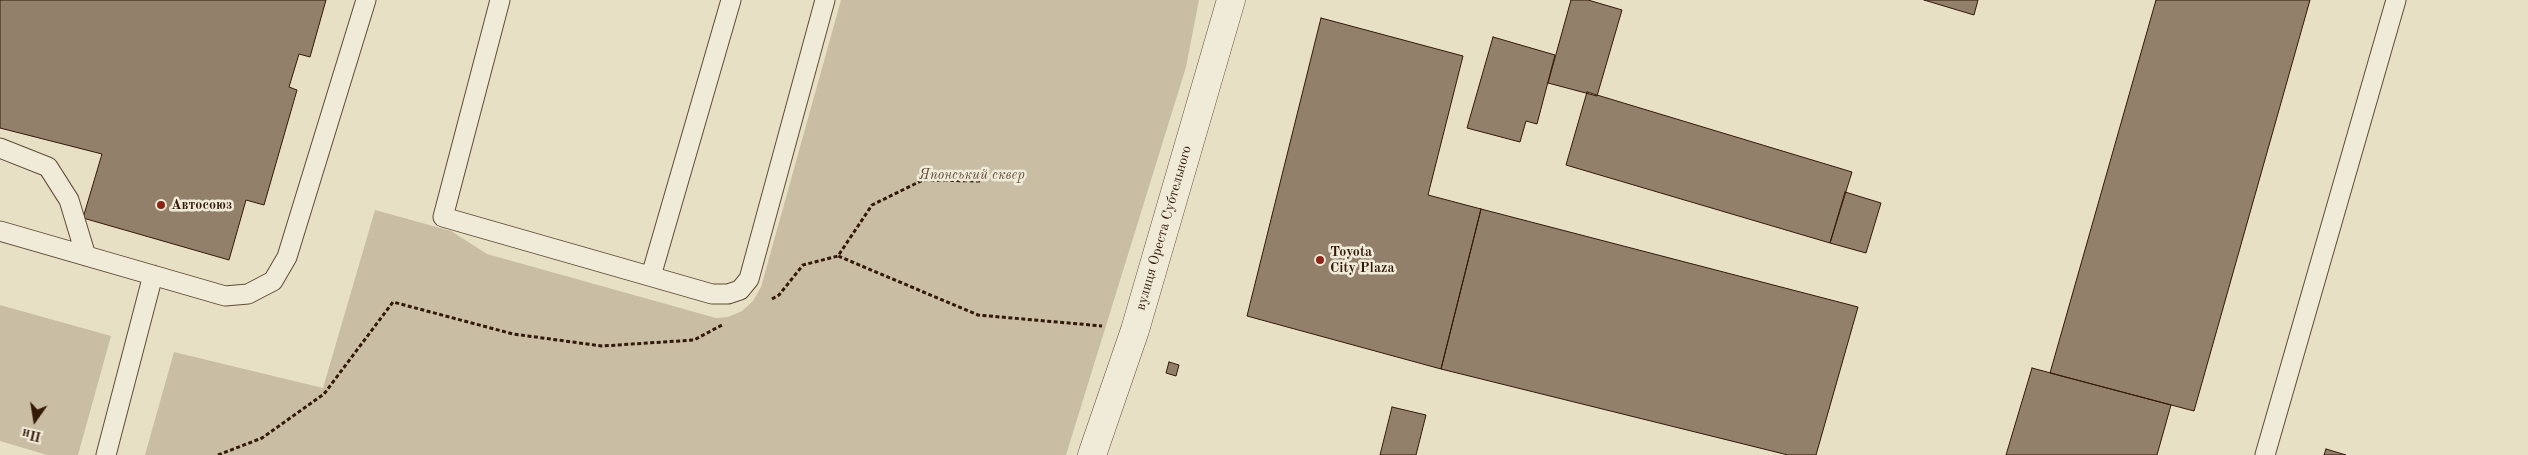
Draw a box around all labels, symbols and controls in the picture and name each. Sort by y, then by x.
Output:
street label: вулиця Ореста Субтельного [1132,144,1196,312]
park label: Японський сквер [919,167,1025,183]
place label: Автосоюз [171,197,232,213]
marker: Автосоюз [155,199,167,211]
place label: Toyota City Plaza [1330,244,1395,276]
marker: Toyota City Plaza [1314,254,1326,266]
north arrow [10,395,60,445]
text: Пн [21,426,43,444]

